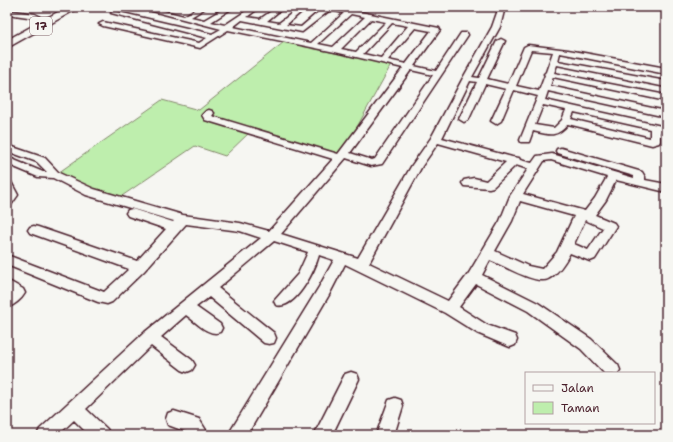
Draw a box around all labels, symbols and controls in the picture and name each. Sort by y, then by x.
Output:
road number: 17 [30,17,52,35]
legend [525,372,655,424]
text: Jalan [561,380,594,396]
text: Taman [561,400,600,416]

